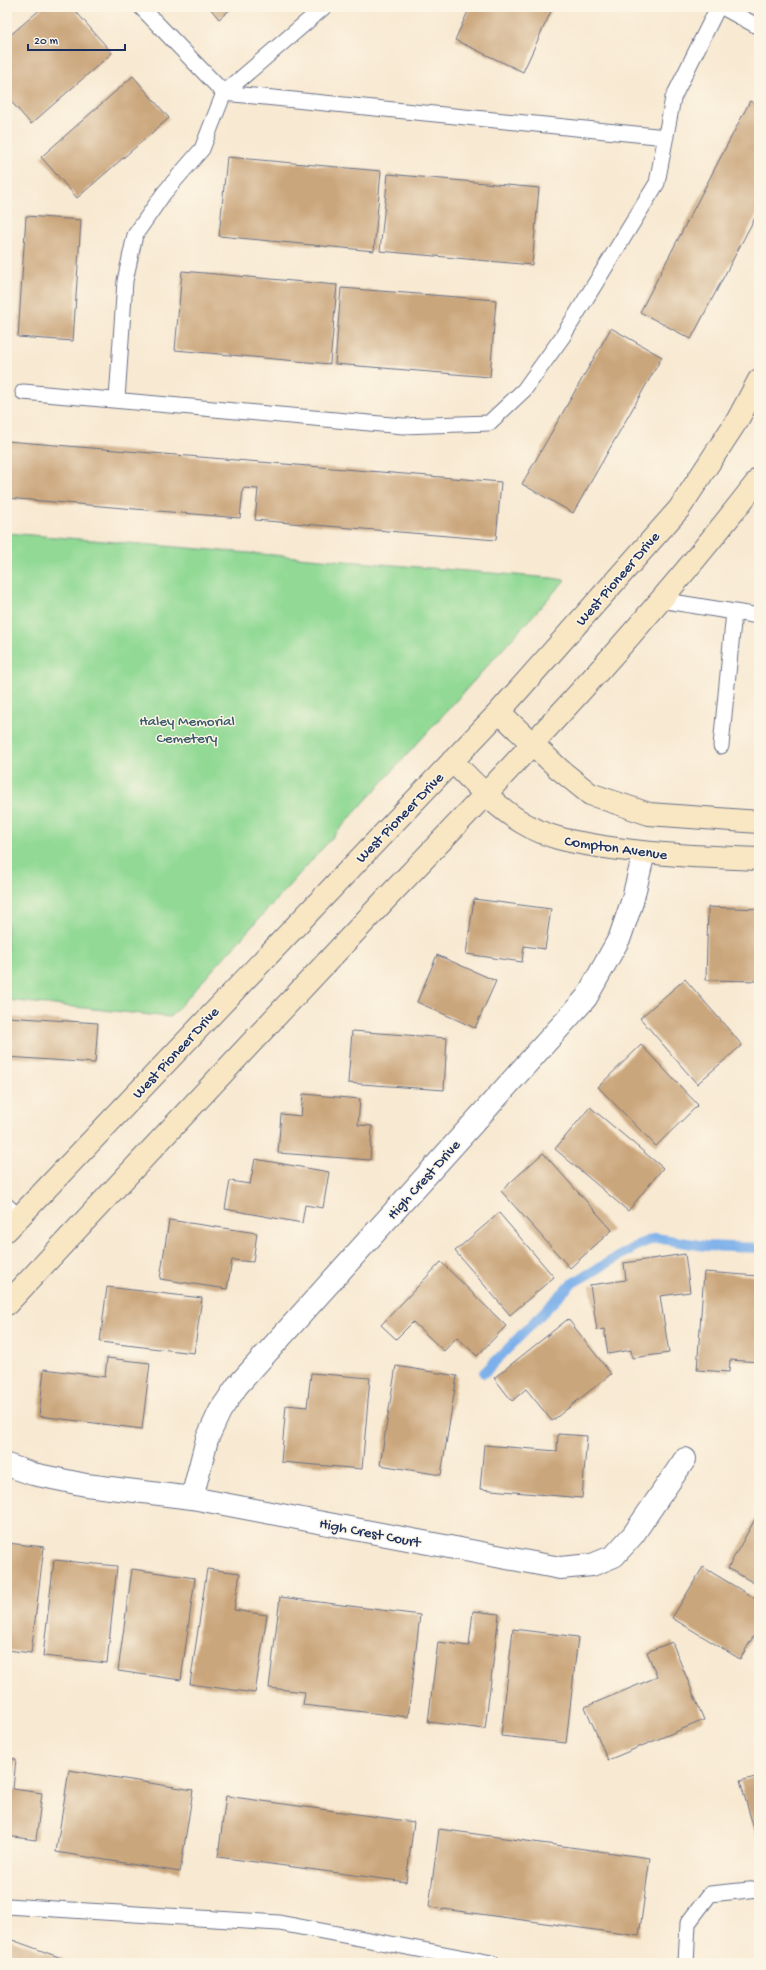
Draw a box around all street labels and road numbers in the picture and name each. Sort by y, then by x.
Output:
street label: West Pioneer Drive [573,528,665,630]
street label: West Pioneer Drive [353,769,448,868]
street label: Compton Avenue [563,833,669,865]
street label: West Pioneer Drive [129,1003,224,1103]
street label: High Crest Drive [384,1137,465,1224]
street label: High Crest Court [317,1515,424,1553]

